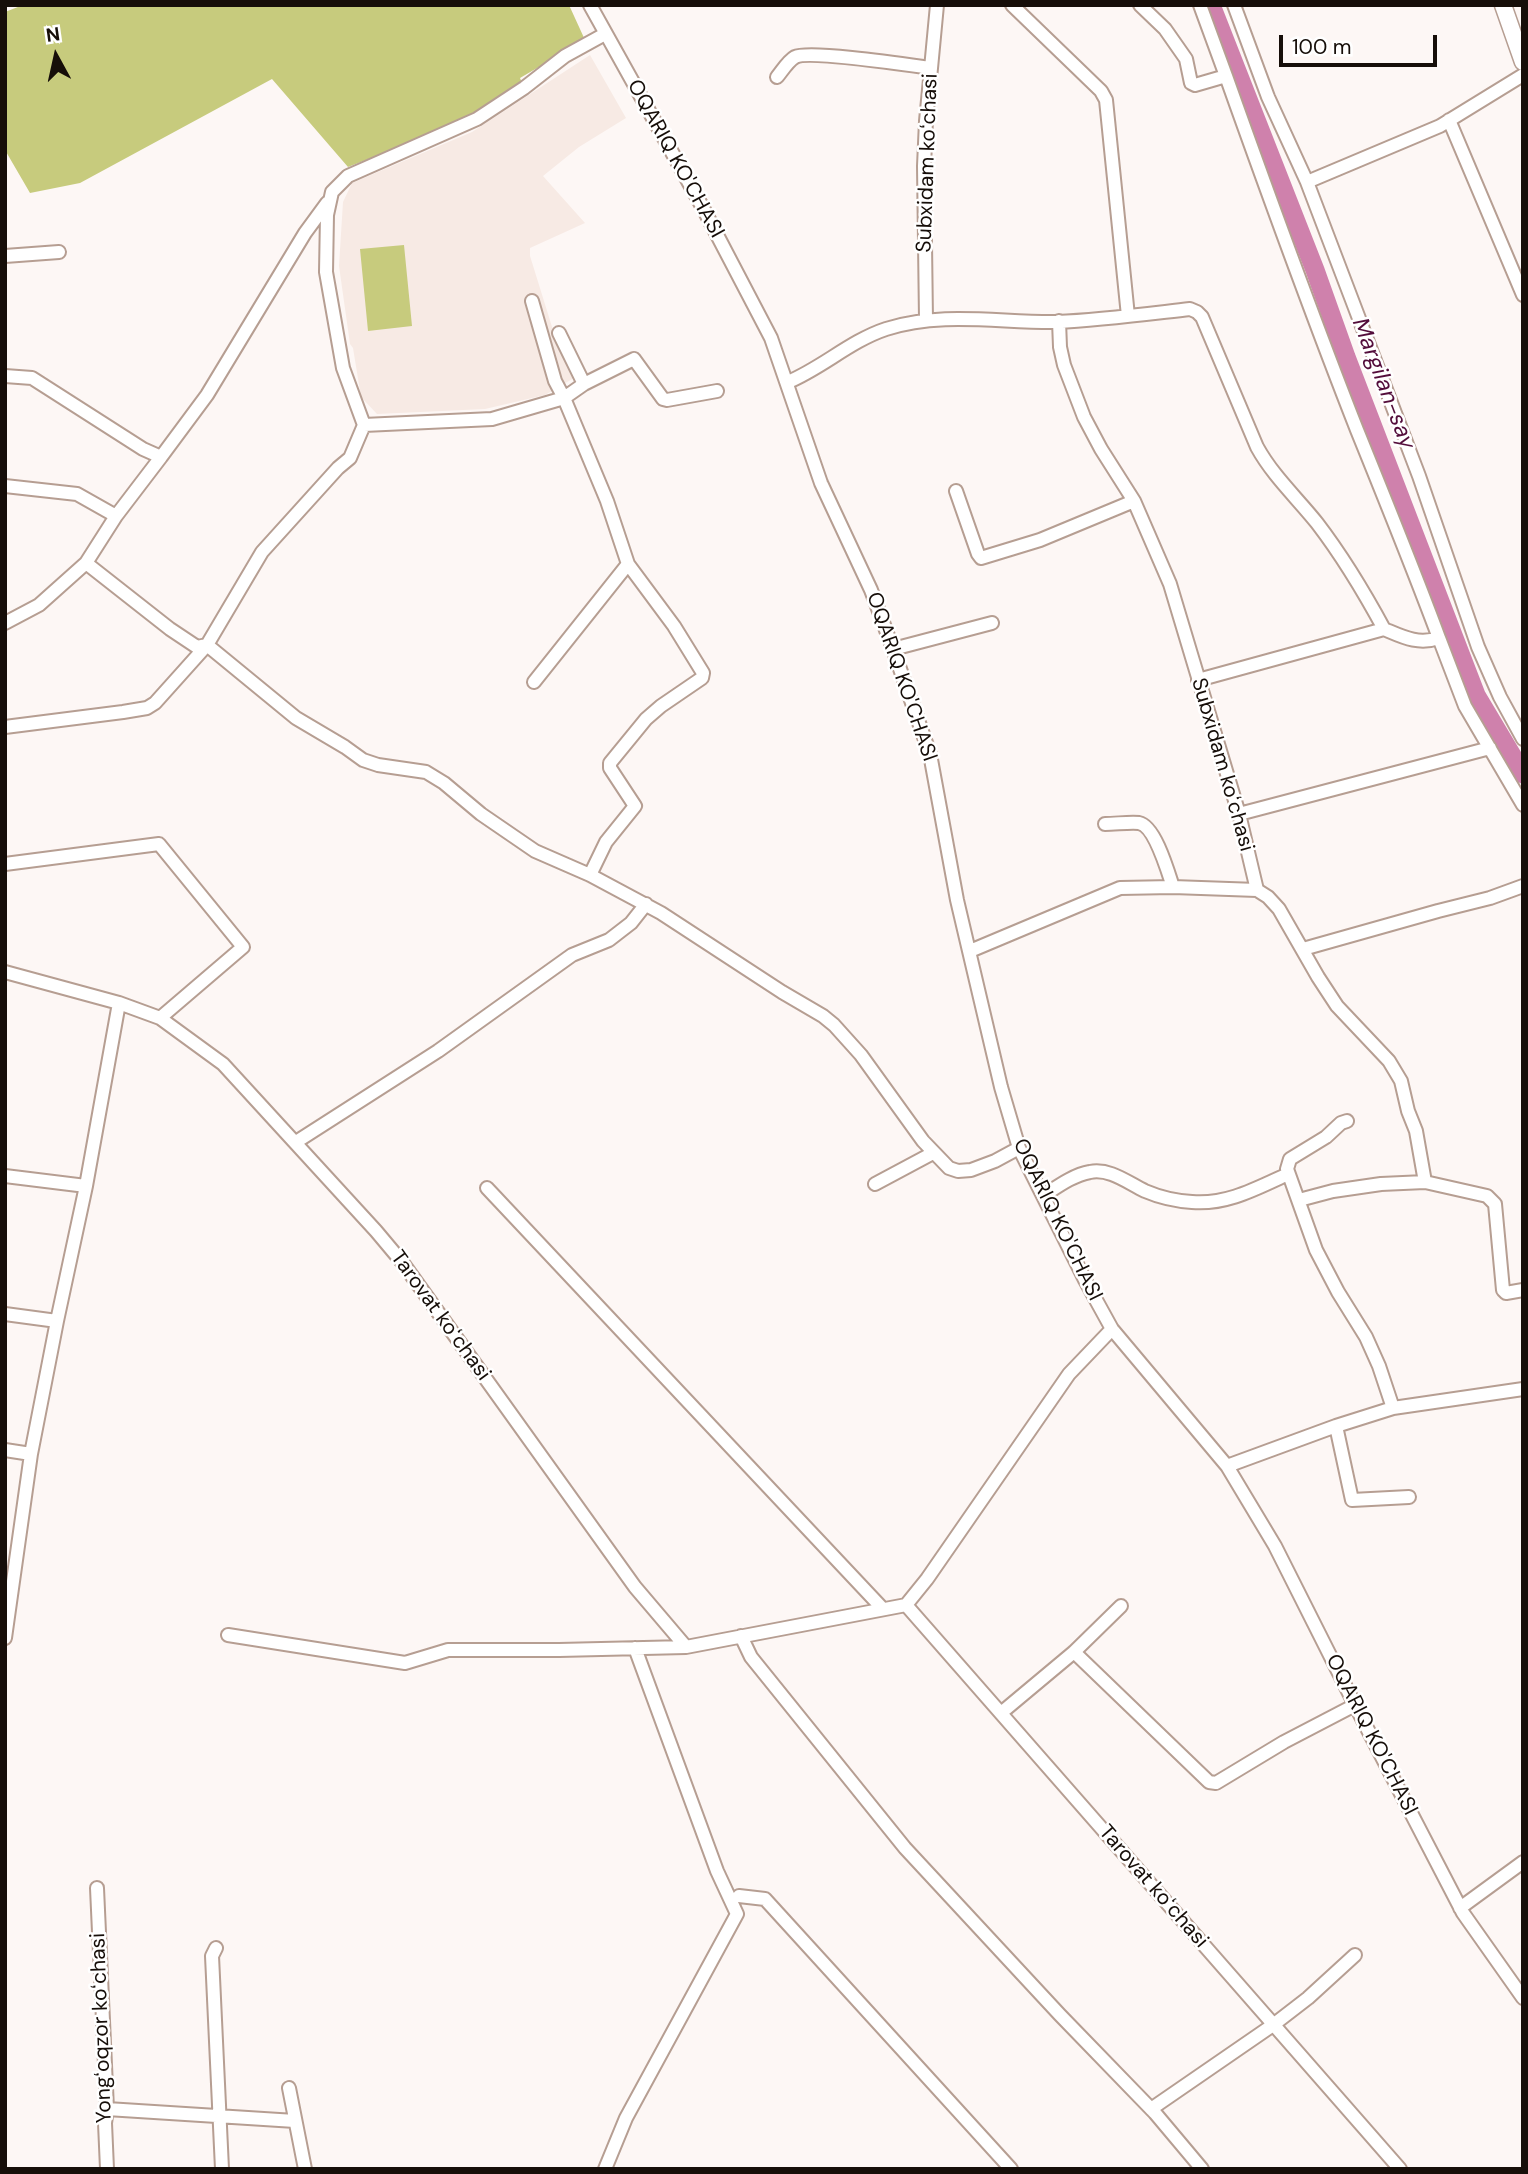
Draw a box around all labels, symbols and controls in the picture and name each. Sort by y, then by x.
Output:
north arrow [21,21,91,91]
text: N [44,21,62,48]
scale bar [1283,21,1440,65]
text: 100 m [1292,33,1352,61]
street label: Subxidam koʻchasi [912,73,944,253]
street label: OQARIQ KO'CHASI [621,75,729,243]
water label: Margilan-say [1345,314,1421,454]
street label: OQARIQ KO'CHASI [860,589,942,765]
street label: Subxidam koʻchasi [1185,675,1259,855]
street label: OQARIQ KO'CHASI [1007,1135,1107,1305]
street label: Tarovat koʻchasi [384,1246,496,1386]
street label: OQARIQ KO'CHASI [1320,1650,1422,1820]
street label: Tarovat koʻchasi [1093,1820,1213,1954]
street label: Yongʻoqzor koʻchasi [86,1932,118,2124]

